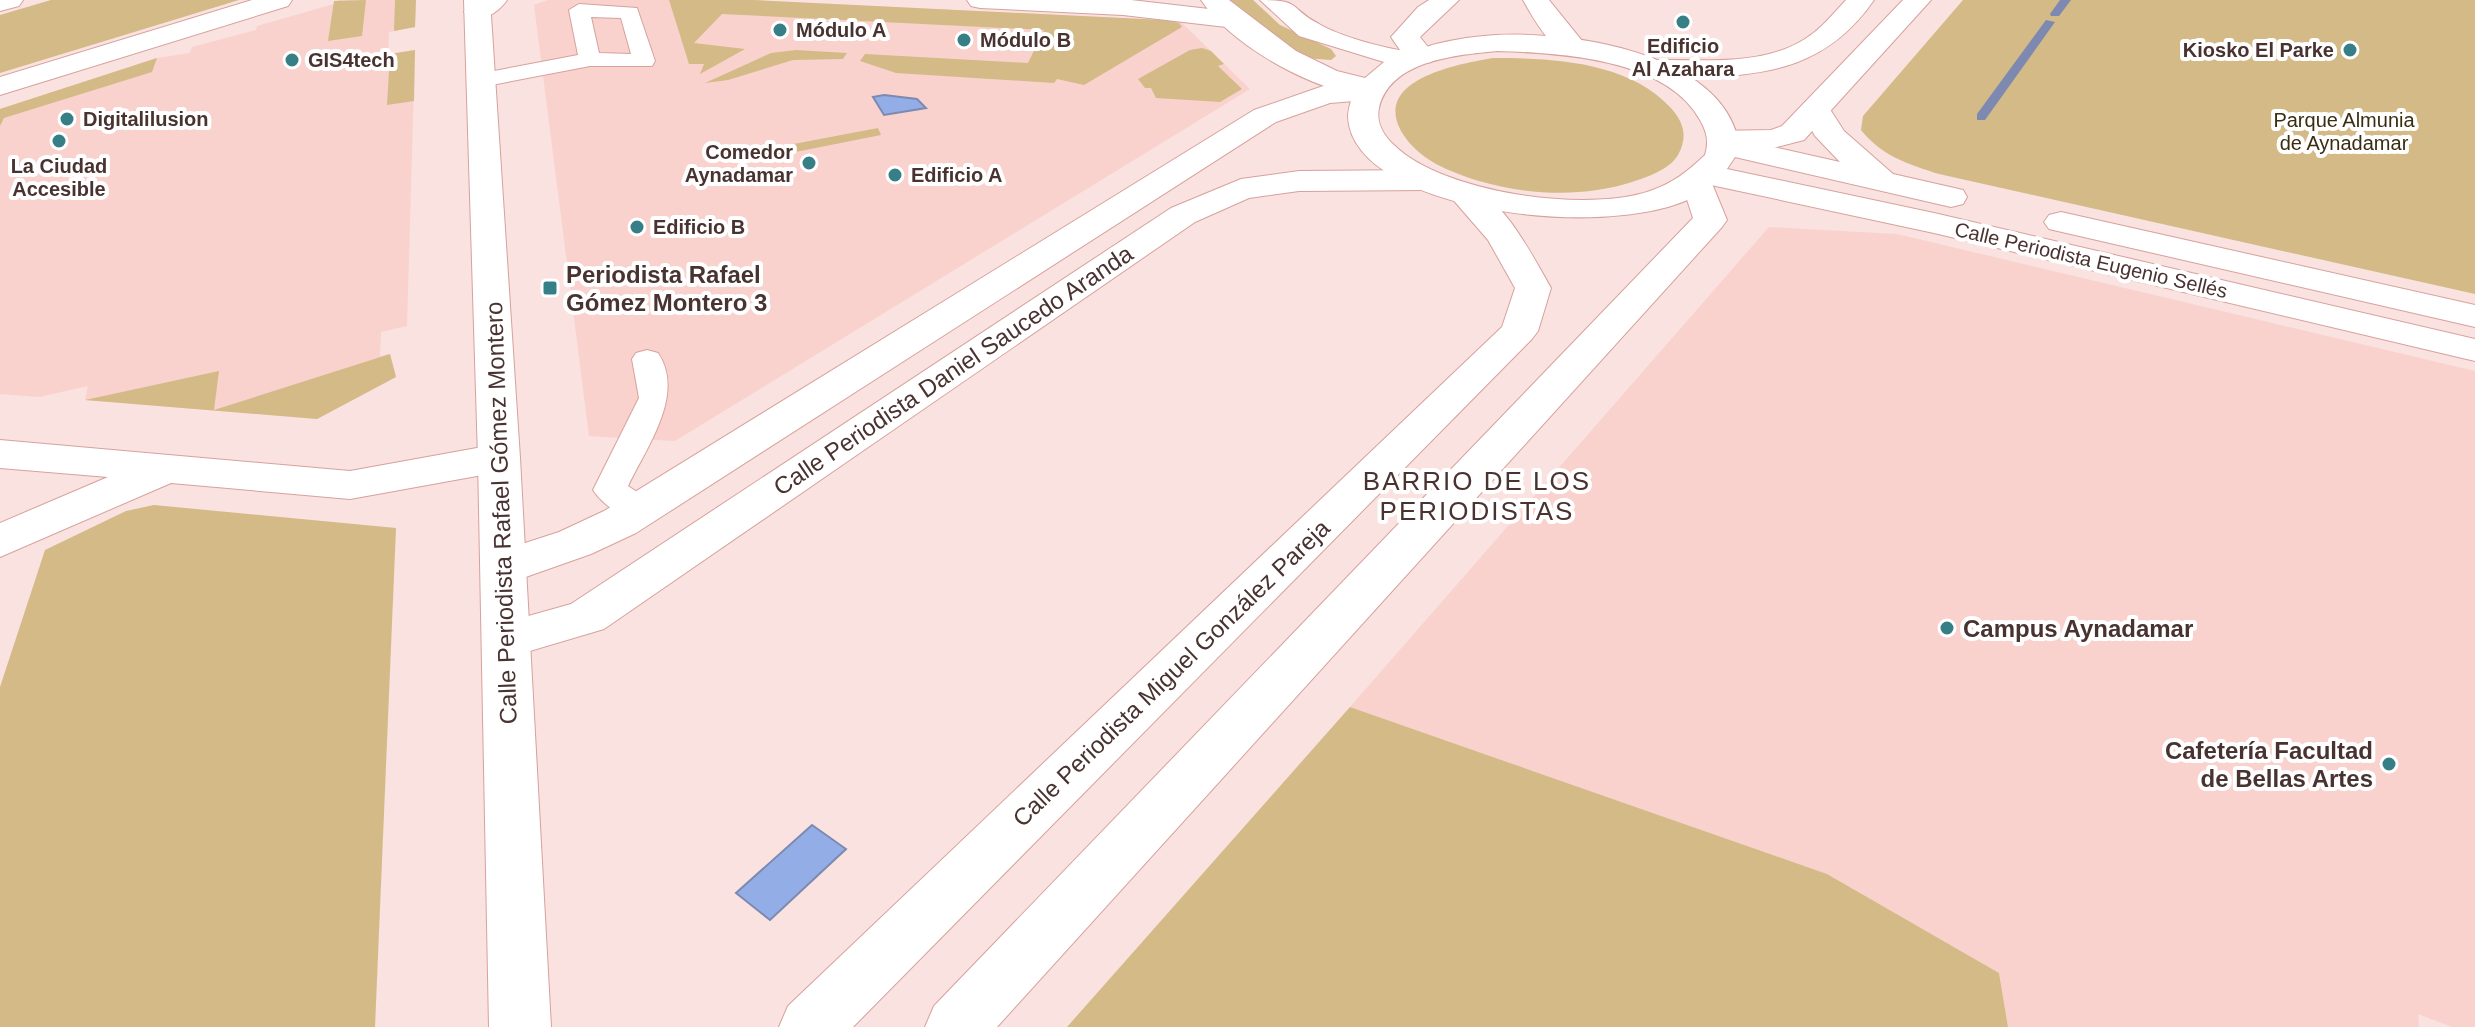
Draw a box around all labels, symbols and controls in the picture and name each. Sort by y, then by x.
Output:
marker: Edificio Al Azahara [1674,13,1692,31]
place label: Módulo A [796,19,886,41]
marker: Módulo A [771,21,789,39]
place label: Módulo B [980,29,1071,51]
marker: Módulo B [955,31,973,49]
place label: Edificio Al Azahara [1632,35,1735,80]
place label: Kiosko El Parke [2183,39,2334,61]
marker: Kiosko El Parke [2341,41,2359,59]
place label: GIS4tech [308,49,395,71]
marker: GIS4tech [283,51,301,69]
place label: Digitalilusion [83,108,209,130]
park label: Parque Almunia de Aynadamar [2273,109,2415,154]
marker: Digitalilusion [58,110,76,128]
marker: La Ciudad Accesible [50,132,68,150]
place label: Comedor Aynadamar [685,141,793,186]
marker: Comedor Aynadamar [800,154,818,172]
place label: La Ciudad Accesible [11,155,107,200]
place label: Edificio A [911,164,1002,186]
marker: Edificio A [886,166,904,184]
place label: Edificio B [653,216,745,238]
marker: Edificio B [628,218,646,236]
street label: Calle Periodista Eugenio Sellés [1953,218,2229,302]
street label: Calle Periodista Daniel Saucedo Aranda [768,239,1138,501]
place label: Periodista Rafael Gómez Montero 3 [566,261,767,316]
marker: Periodista Rafael Gómez Montero 3 [541,279,559,297]
street label: Calle Periodista Rafael Gómez Montero [480,301,522,725]
district label: BARRIO DE LOS PERIODISTAS [1363,466,1591,526]
street label: Calle Periodista Miguel González Pareja [1007,514,1335,832]
place label: Campus Aynadamar [1963,615,2193,642]
marker: Campus Aynadamar [1938,619,1956,637]
place label: Cafetería Facultad de Bellas Artes [2165,737,2373,792]
marker: Cafetería Facultad de Bellas Artes [2380,755,2398,773]

